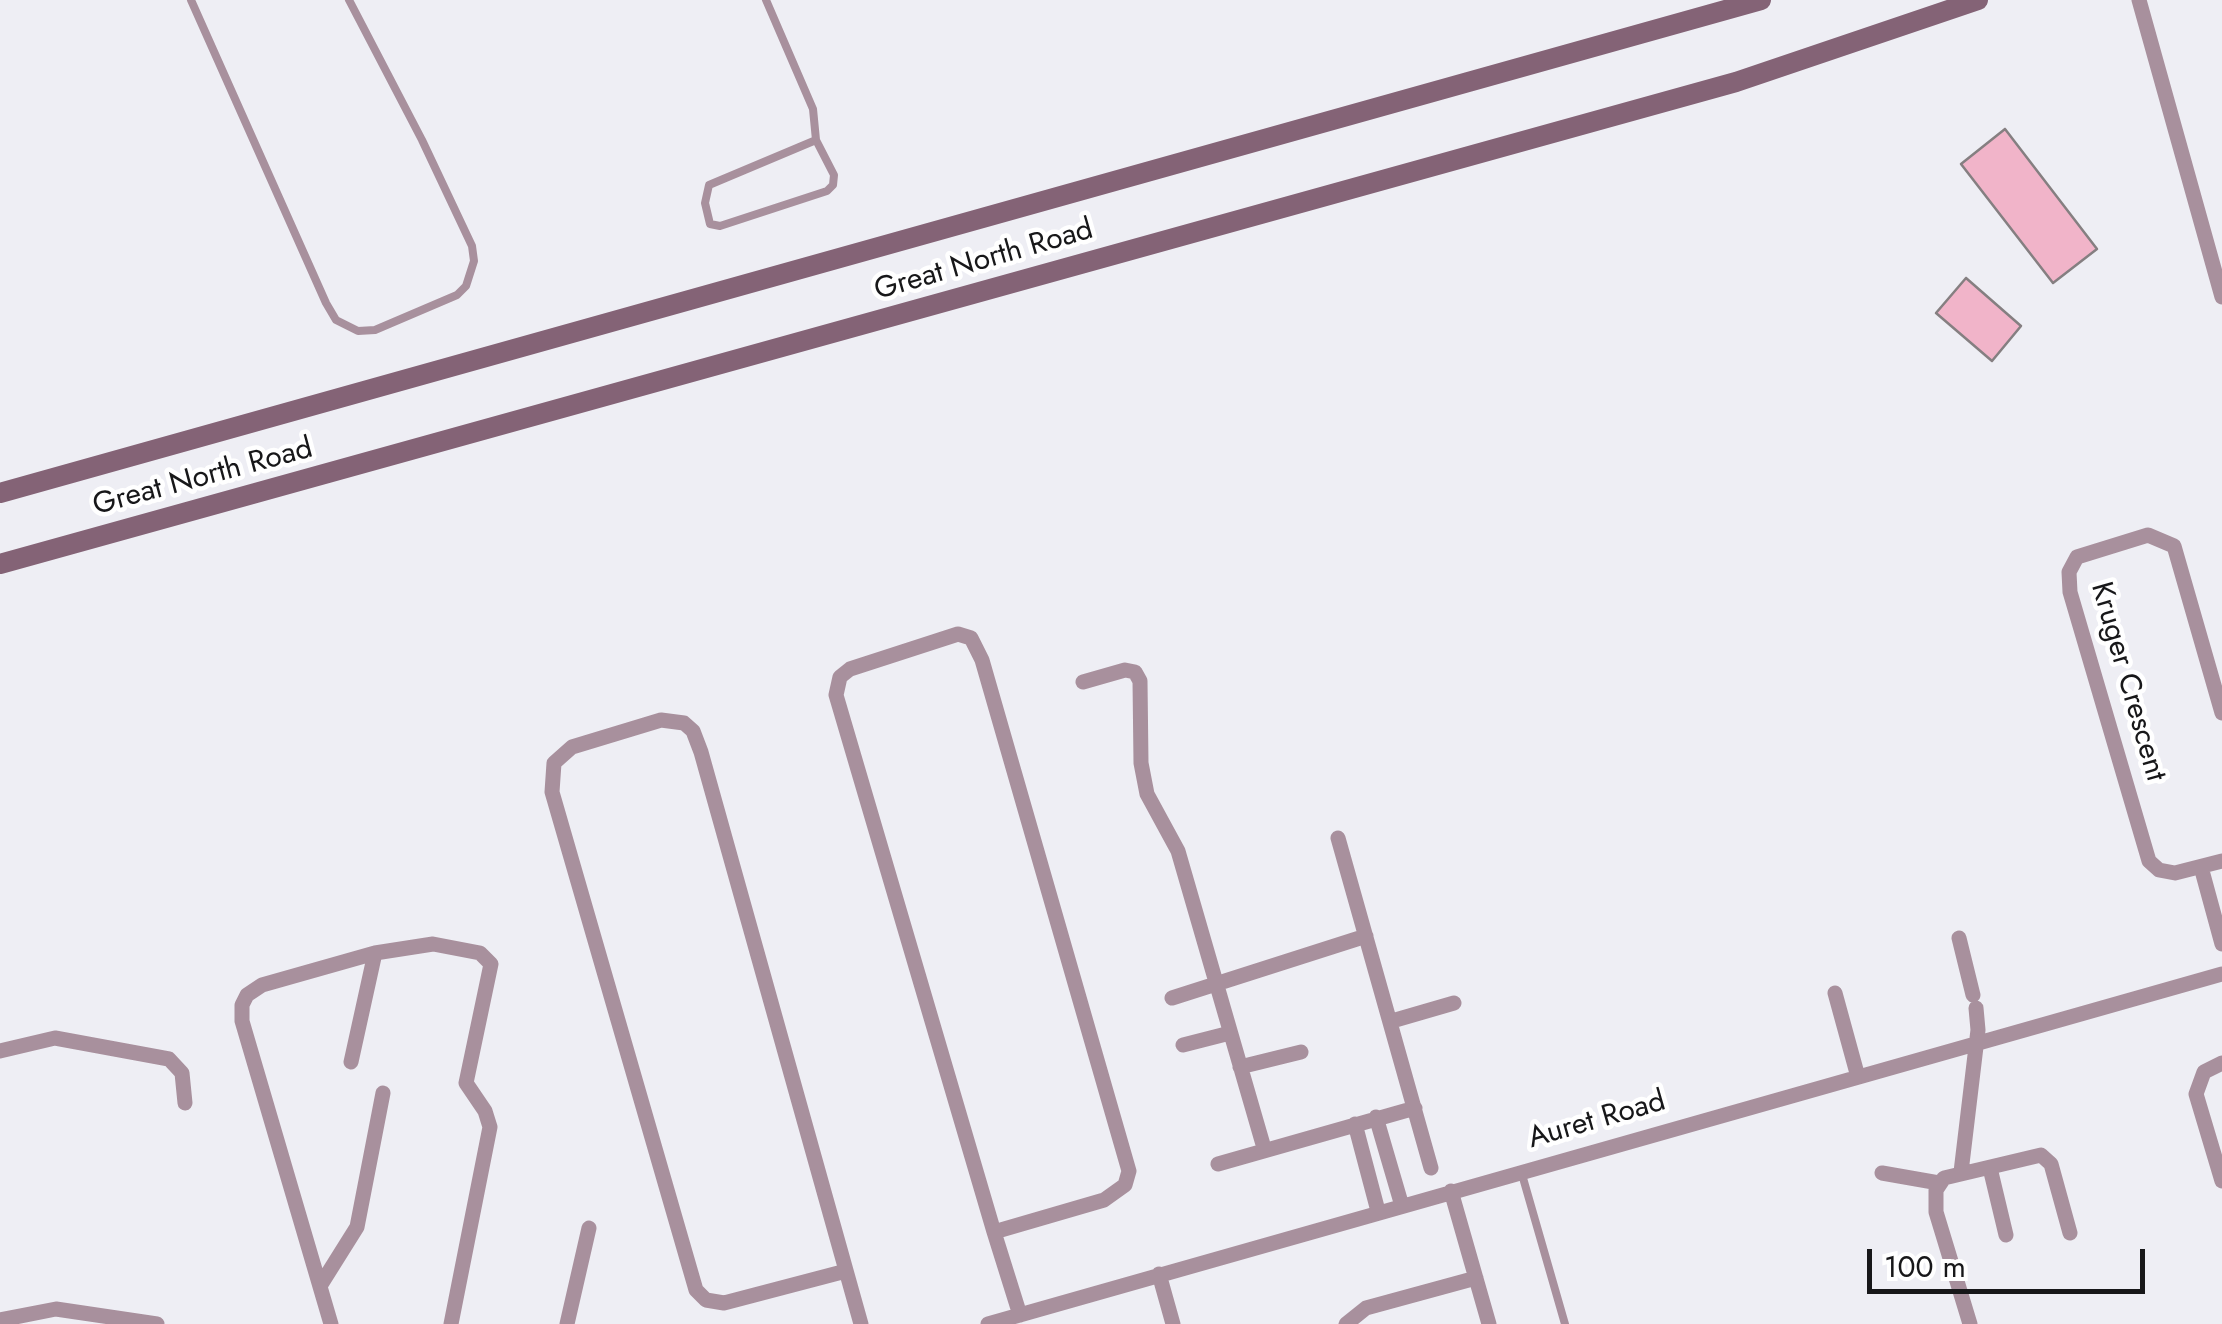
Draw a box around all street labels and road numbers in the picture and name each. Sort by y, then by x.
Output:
street label: Great North Road [871,213,1097,309]
street label: Great North Road [89,431,317,525]
street label: Kruger Crescent [2081,578,2173,786]
street label: Auret Road [1524,1084,1670,1158]

